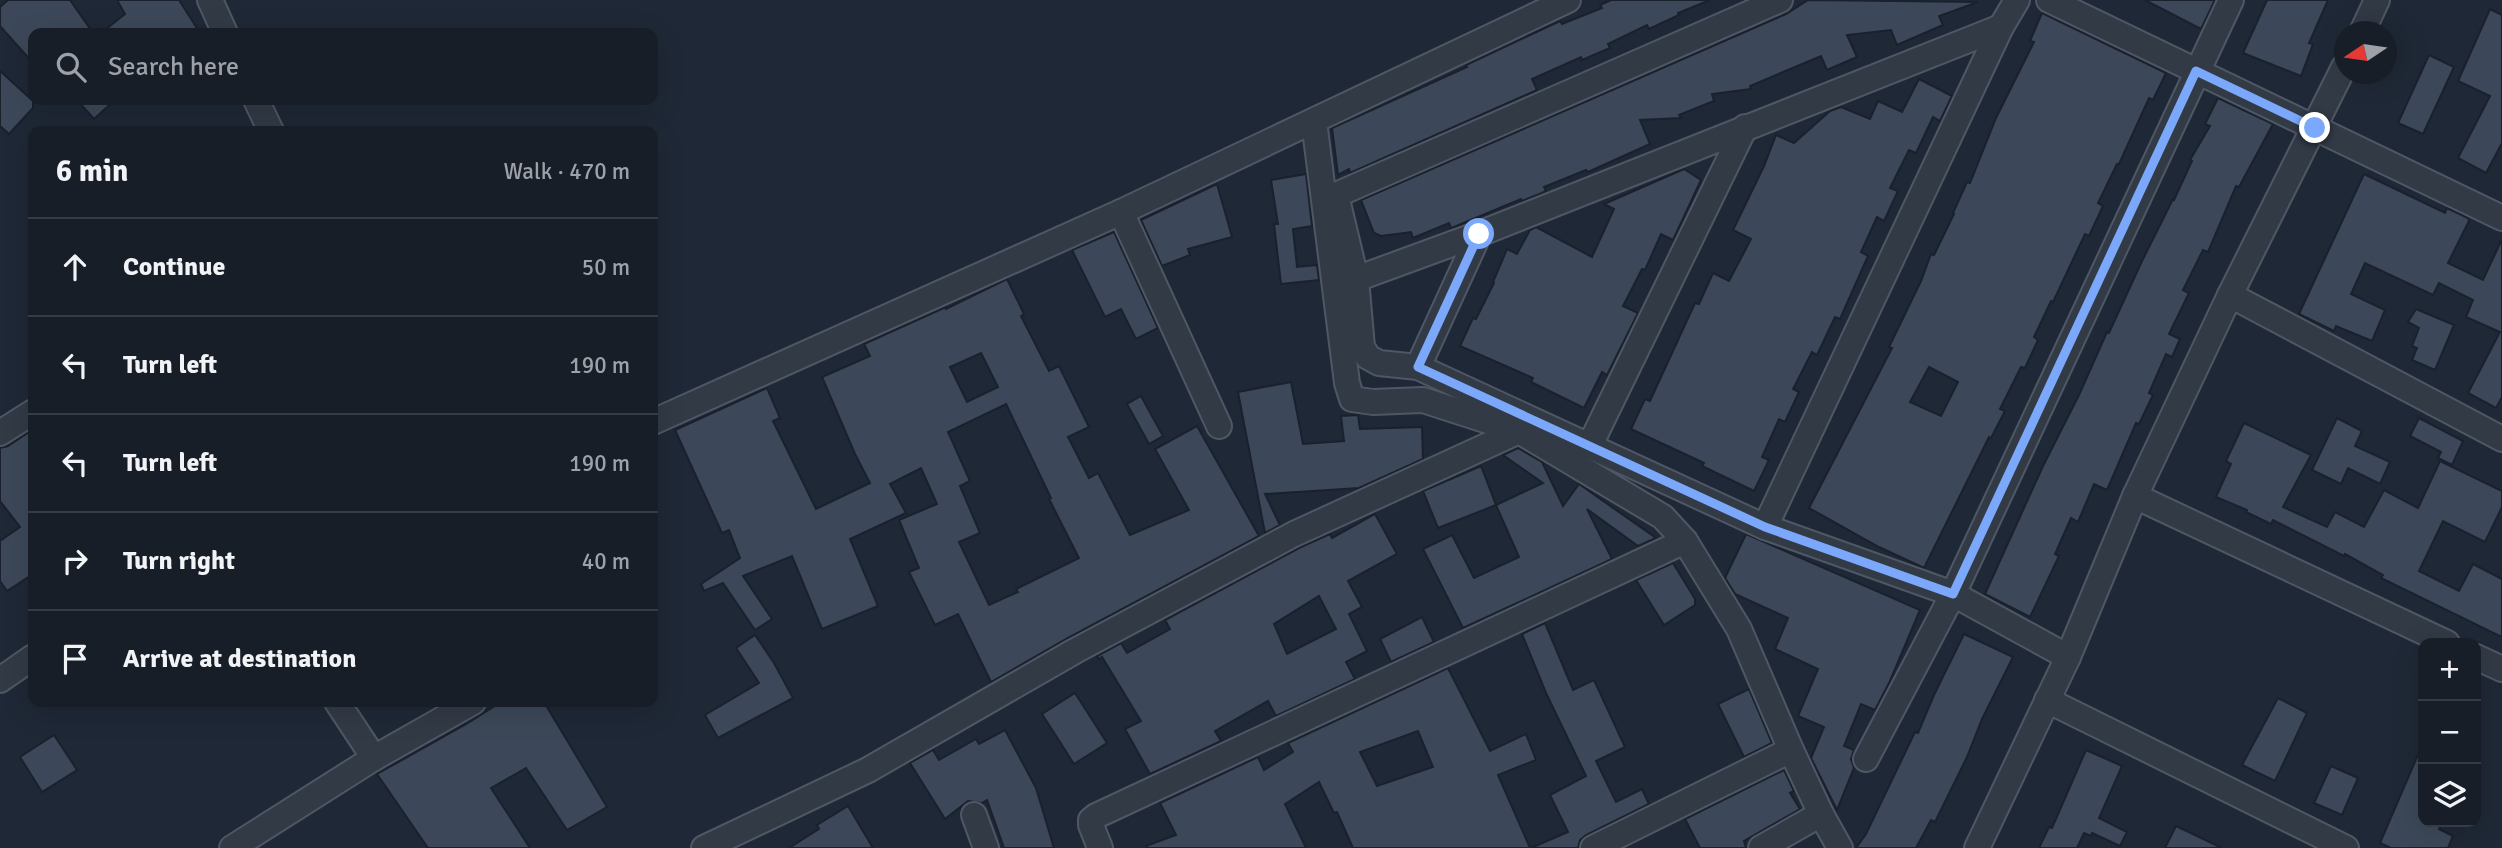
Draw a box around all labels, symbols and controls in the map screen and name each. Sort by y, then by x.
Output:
north arrow [2334,21,2397,84]
search box [28,28,658,105]
icon: search [52,48,90,86]
text: Search here [108,51,239,83]
route end [2299,112,2330,143]
text: 6 min [56,153,128,190]
text: Walk · 470 m [504,157,630,186]
route start [1463,218,1494,249]
icon: ahead [56,248,94,286]
text: Continue [123,251,225,283]
text: 50 m [582,253,630,282]
icon: left [56,346,94,384]
text: Turn left [123,349,217,381]
text: 190 m [569,351,630,380]
icon: left [56,444,94,482]
text: Turn left [123,447,217,479]
text: 190 m [569,449,630,478]
icon: right [56,542,94,580]
text: Turn right [123,545,235,577]
text: 40 m [582,547,630,576]
map controls [2418,638,2481,827]
button: + [2418,638,2481,701]
icon: arrive [56,640,94,678]
text: Arrive at destination [123,643,356,675]
button: − [2418,701,2481,764]
button: layers [2418,764,2481,827]

